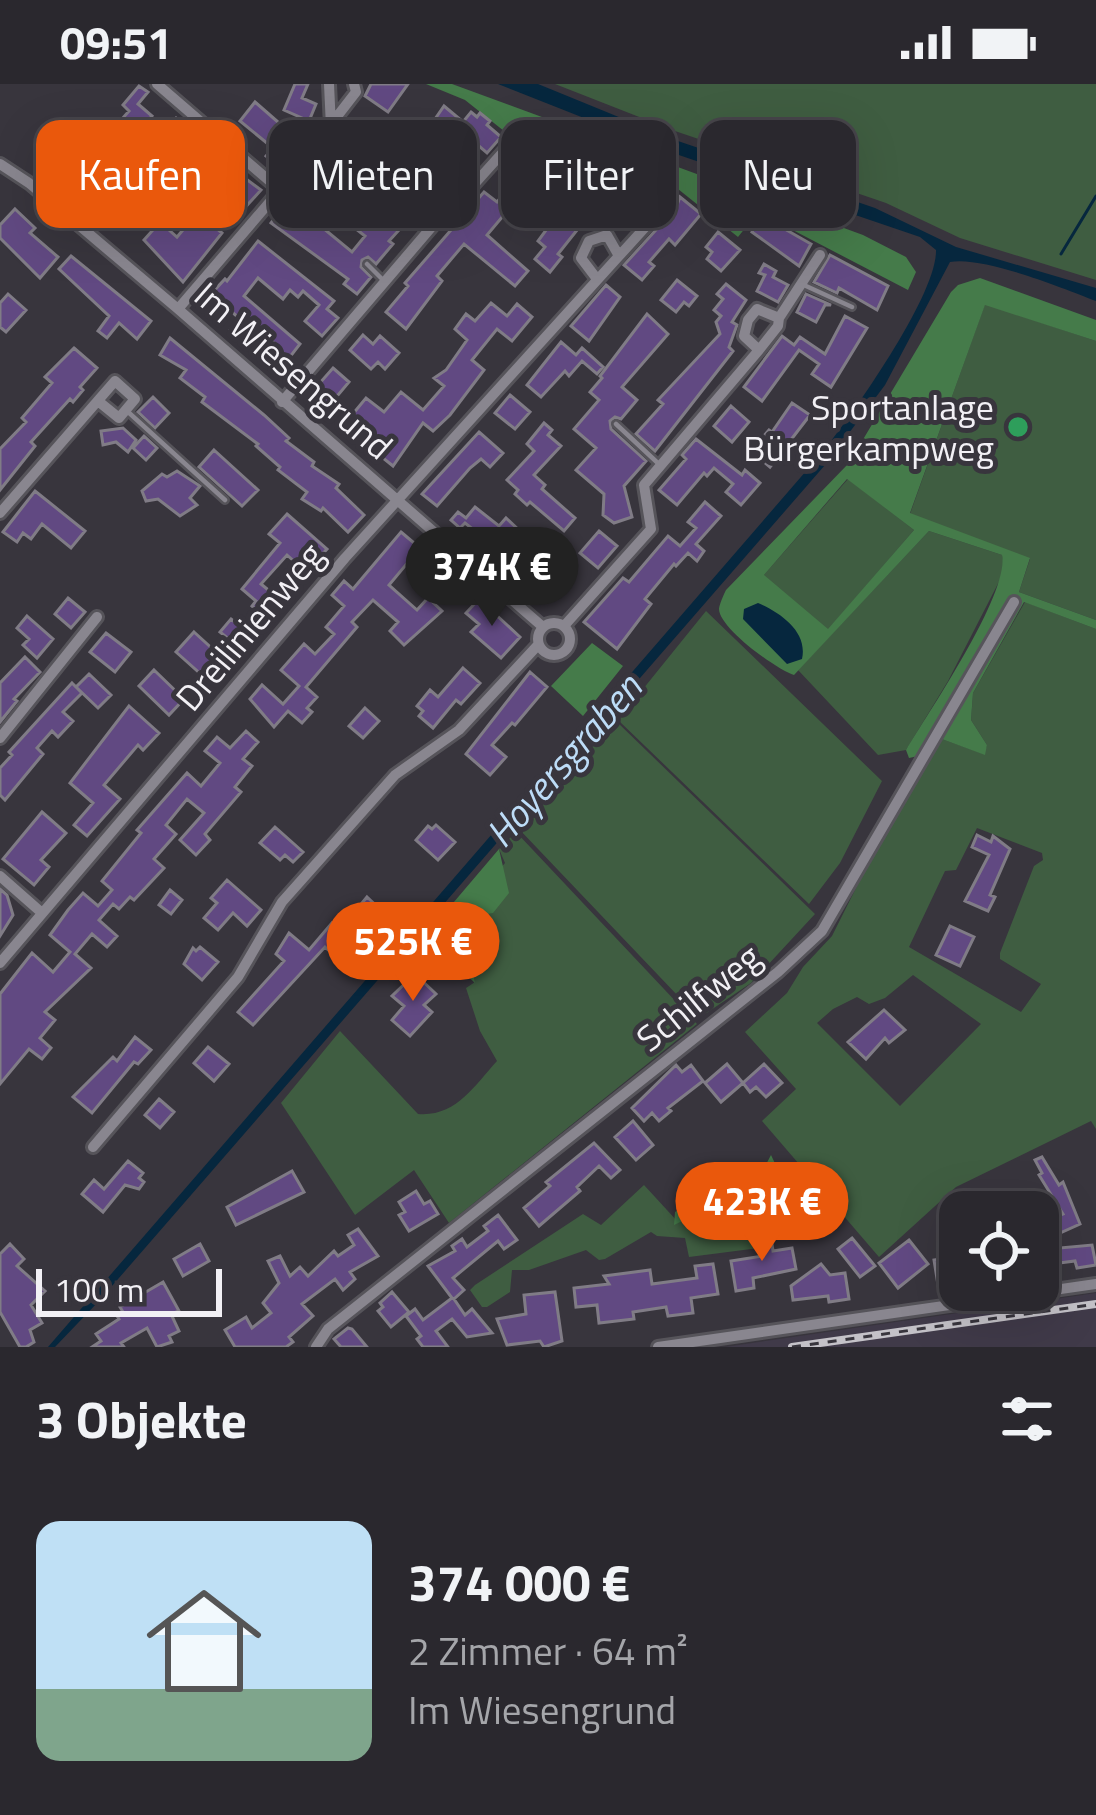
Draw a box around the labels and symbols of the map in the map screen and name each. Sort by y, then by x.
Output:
street label: Im Wiesengrund [183,268,405,472]
place label: Sportanlage Bürgerkampweg [743,379,994,475]
marker: Sportanlage Bürgerkampweg [1005,414,1031,440]
pin: 374K € [394,527,590,629]
street label: Dreilinienweg [162,529,336,723]
water label: Hoyersgraben [471,659,656,860]
pin: 525K € [315,902,511,1004]
street label: Schilfweg [624,930,772,1064]
pin: 423K € [664,1162,860,1264]
scale bar [36,1263,222,1316]

